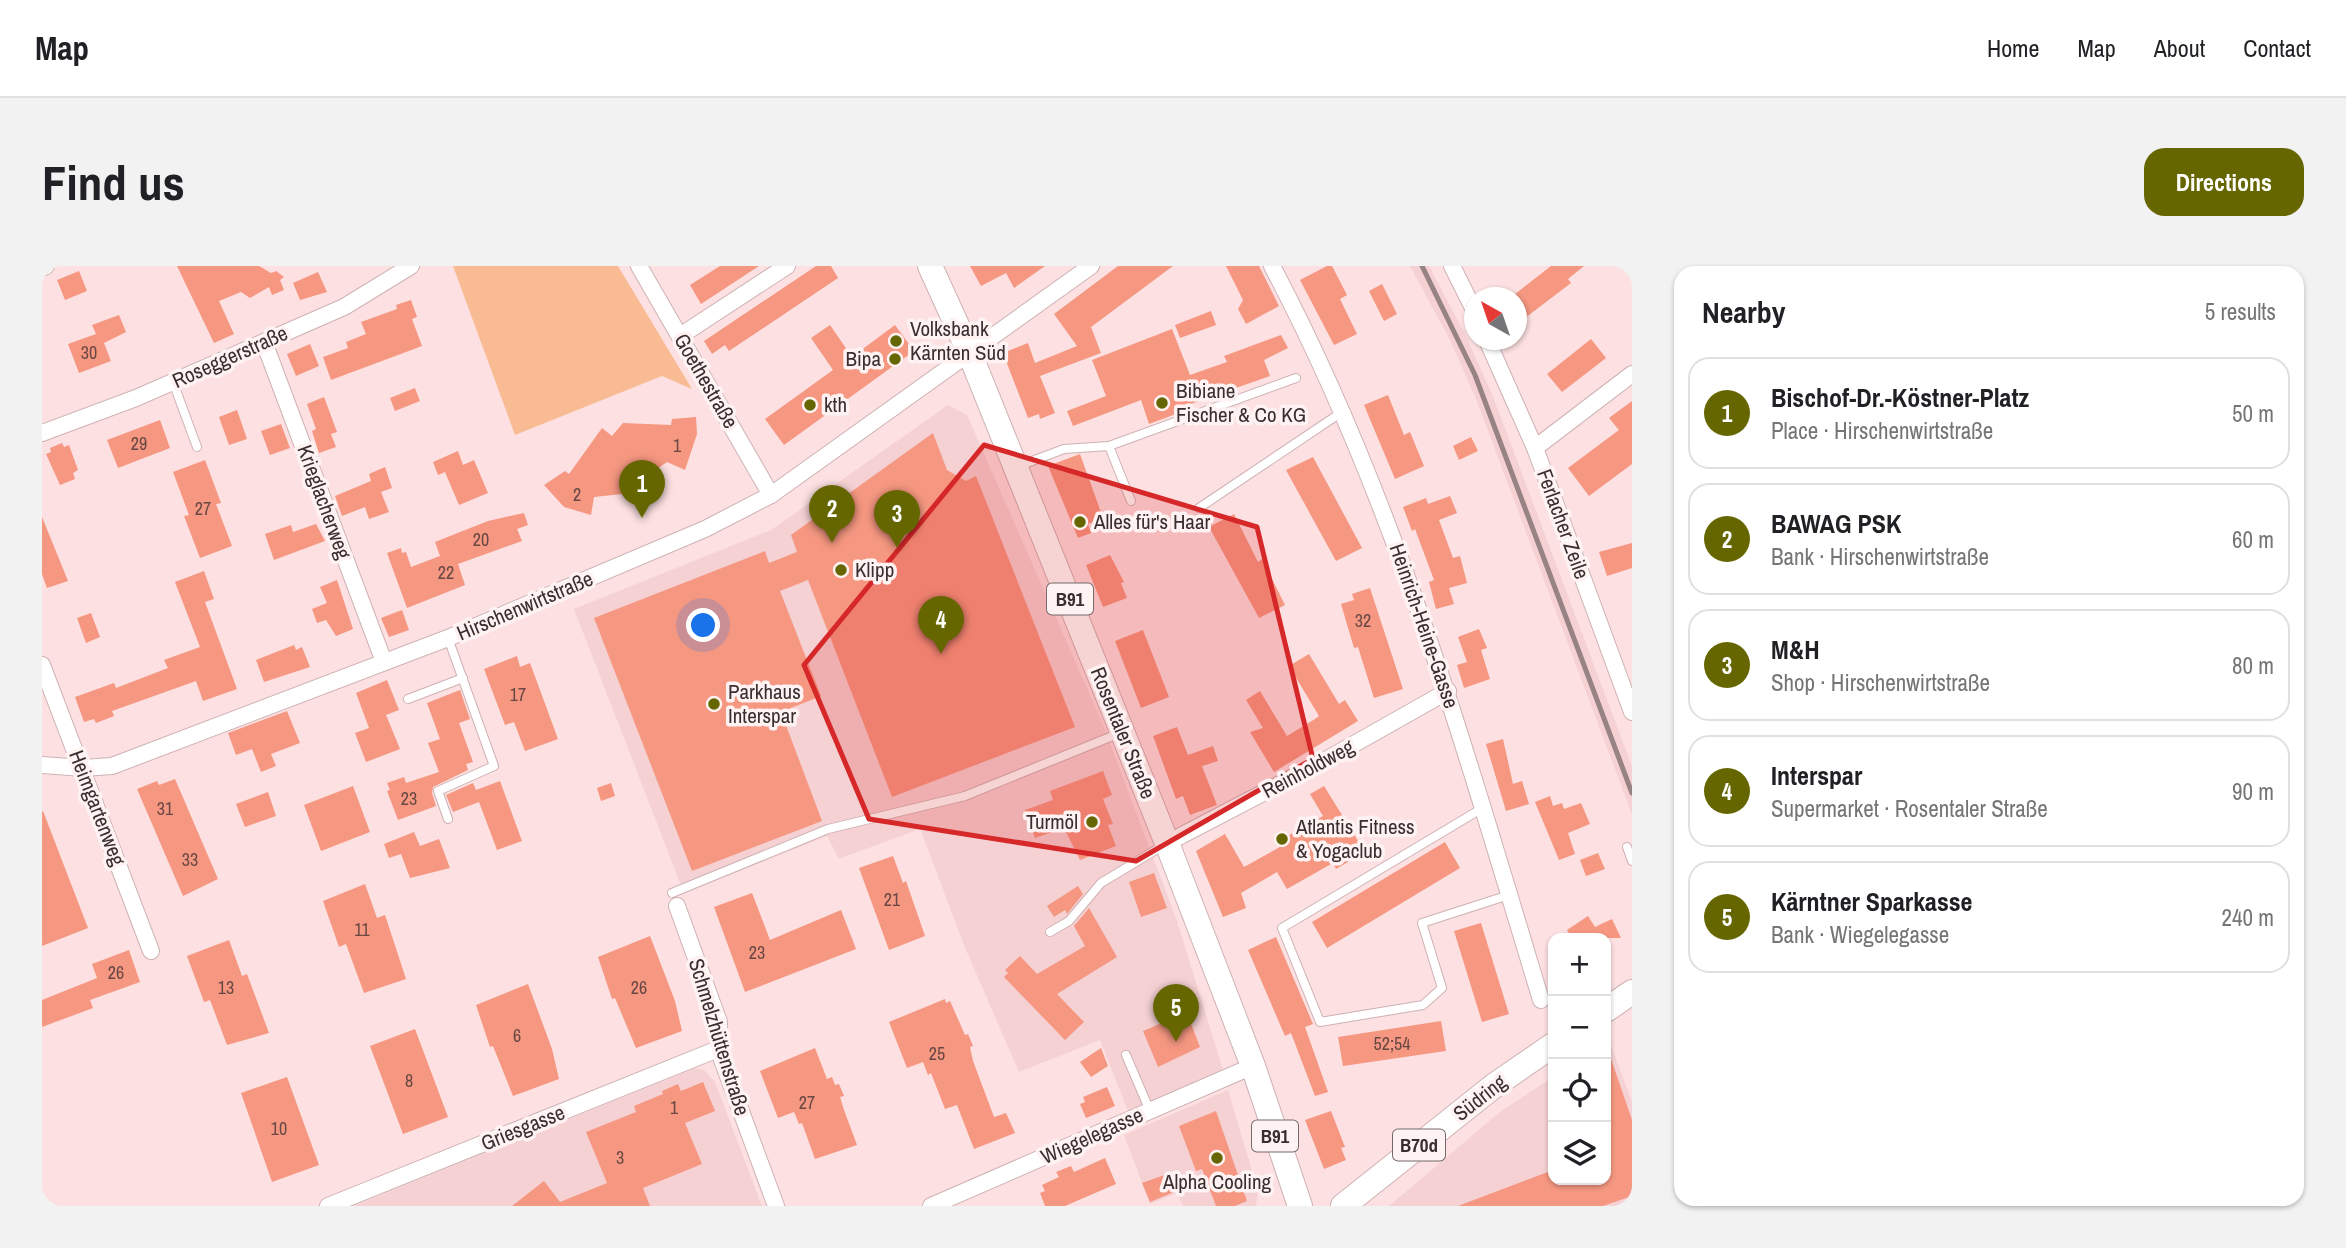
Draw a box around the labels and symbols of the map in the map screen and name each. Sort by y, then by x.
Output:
north arrow [1464,287,1527,350]
place label: Volksbank Kärnten Süd [910,314,1006,367]
street label: Roseggerstraße [168,318,292,395]
street label: Goethestraße [668,328,745,434]
marker: Volksbank Kärnten Süd [888,333,904,349]
house number: 30 [81,340,97,365]
place label: Bipa [846,344,881,373]
marker: Bipa [887,351,903,367]
place label: Bibiane Fischer & Co KG [1176,376,1306,429]
place label: kth [824,390,847,419]
marker: Bibiane Fischer & Co KG [1154,395,1170,411]
marker: kth [802,397,818,413]
house number: 29 [131,431,147,456]
house number: 1 [673,433,682,458]
street label: Krieglacherweg [290,441,359,563]
pin: 1 [619,460,665,518]
street label: Ferlacher Zeile [1530,465,1597,583]
house number: 2 [573,482,581,507]
pin: 2 [809,485,855,543]
pin: 3 [874,490,920,548]
house number: 27 [195,496,211,521]
place label: Alles für's Haar [1093,507,1210,536]
marker: Alles für's Haar [1072,514,1088,530]
house number: 20 [473,527,489,552]
street label: Heinrich-Heine-Gasse [1383,540,1466,712]
place label: Klipp [855,555,894,584]
house number: 22 [438,560,454,585]
marker: Klipp [833,562,849,578]
street label: Hirschenwirtstraße [452,564,597,647]
road number: B91 [1047,584,1093,614]
pin: 4 [918,596,964,654]
your location [686,608,720,642]
house number: 32 [1355,608,1371,633]
street label: Rosentaler Straße [1084,663,1163,803]
place label: Parkhaus Interspar [728,677,801,730]
house number: 17 [510,682,526,707]
marker: Parkhaus Interspar [706,696,722,712]
street label: Reinholdweg [1257,732,1359,805]
street label: Heimgartenweg [62,746,133,870]
house number: 23 [401,786,417,811]
house number: 31 [157,796,174,821]
place label: Turmöl [1026,807,1078,836]
place label: Atlantis Fitness & Yogaclub [1295,812,1415,865]
marker: Turmöl [1084,814,1100,830]
marker: Atlantis Fitness & Yogaclub [1274,831,1290,847]
house number: 33 [182,847,198,872]
house number: 21 [884,887,901,912]
house number: 11 [354,917,370,942]
house number: 23 [749,940,765,965]
street label: Schmelzhüttenstraße [682,955,757,1119]
house number: 26 [108,960,124,985]
house number: 13 [218,975,234,1000]
house number: 26 [631,975,647,1000]
pin: 5 [1153,984,1199,1042]
house number: 6 [513,1023,521,1048]
house number: 52;54 [1374,1031,1410,1056]
house number: 25 [929,1041,945,1066]
street label: Südring [1447,1067,1513,1128]
house number: 8 [405,1068,413,1093]
house number: 27 [799,1090,815,1115]
house number: 1 [670,1095,679,1120]
street label: Griesgasse [477,1098,569,1157]
street label: Wiegelegasse [1036,1100,1148,1171]
house number: 10 [271,1116,287,1141]
road number: B91 [1252,1121,1298,1152]
road number: B70d [1393,1130,1445,1160]
house number: 3 [616,1145,624,1170]
marker: Alpha Cooling [1209,1150,1225,1166]
place label: Alpha Cooling [1162,1167,1272,1196]

